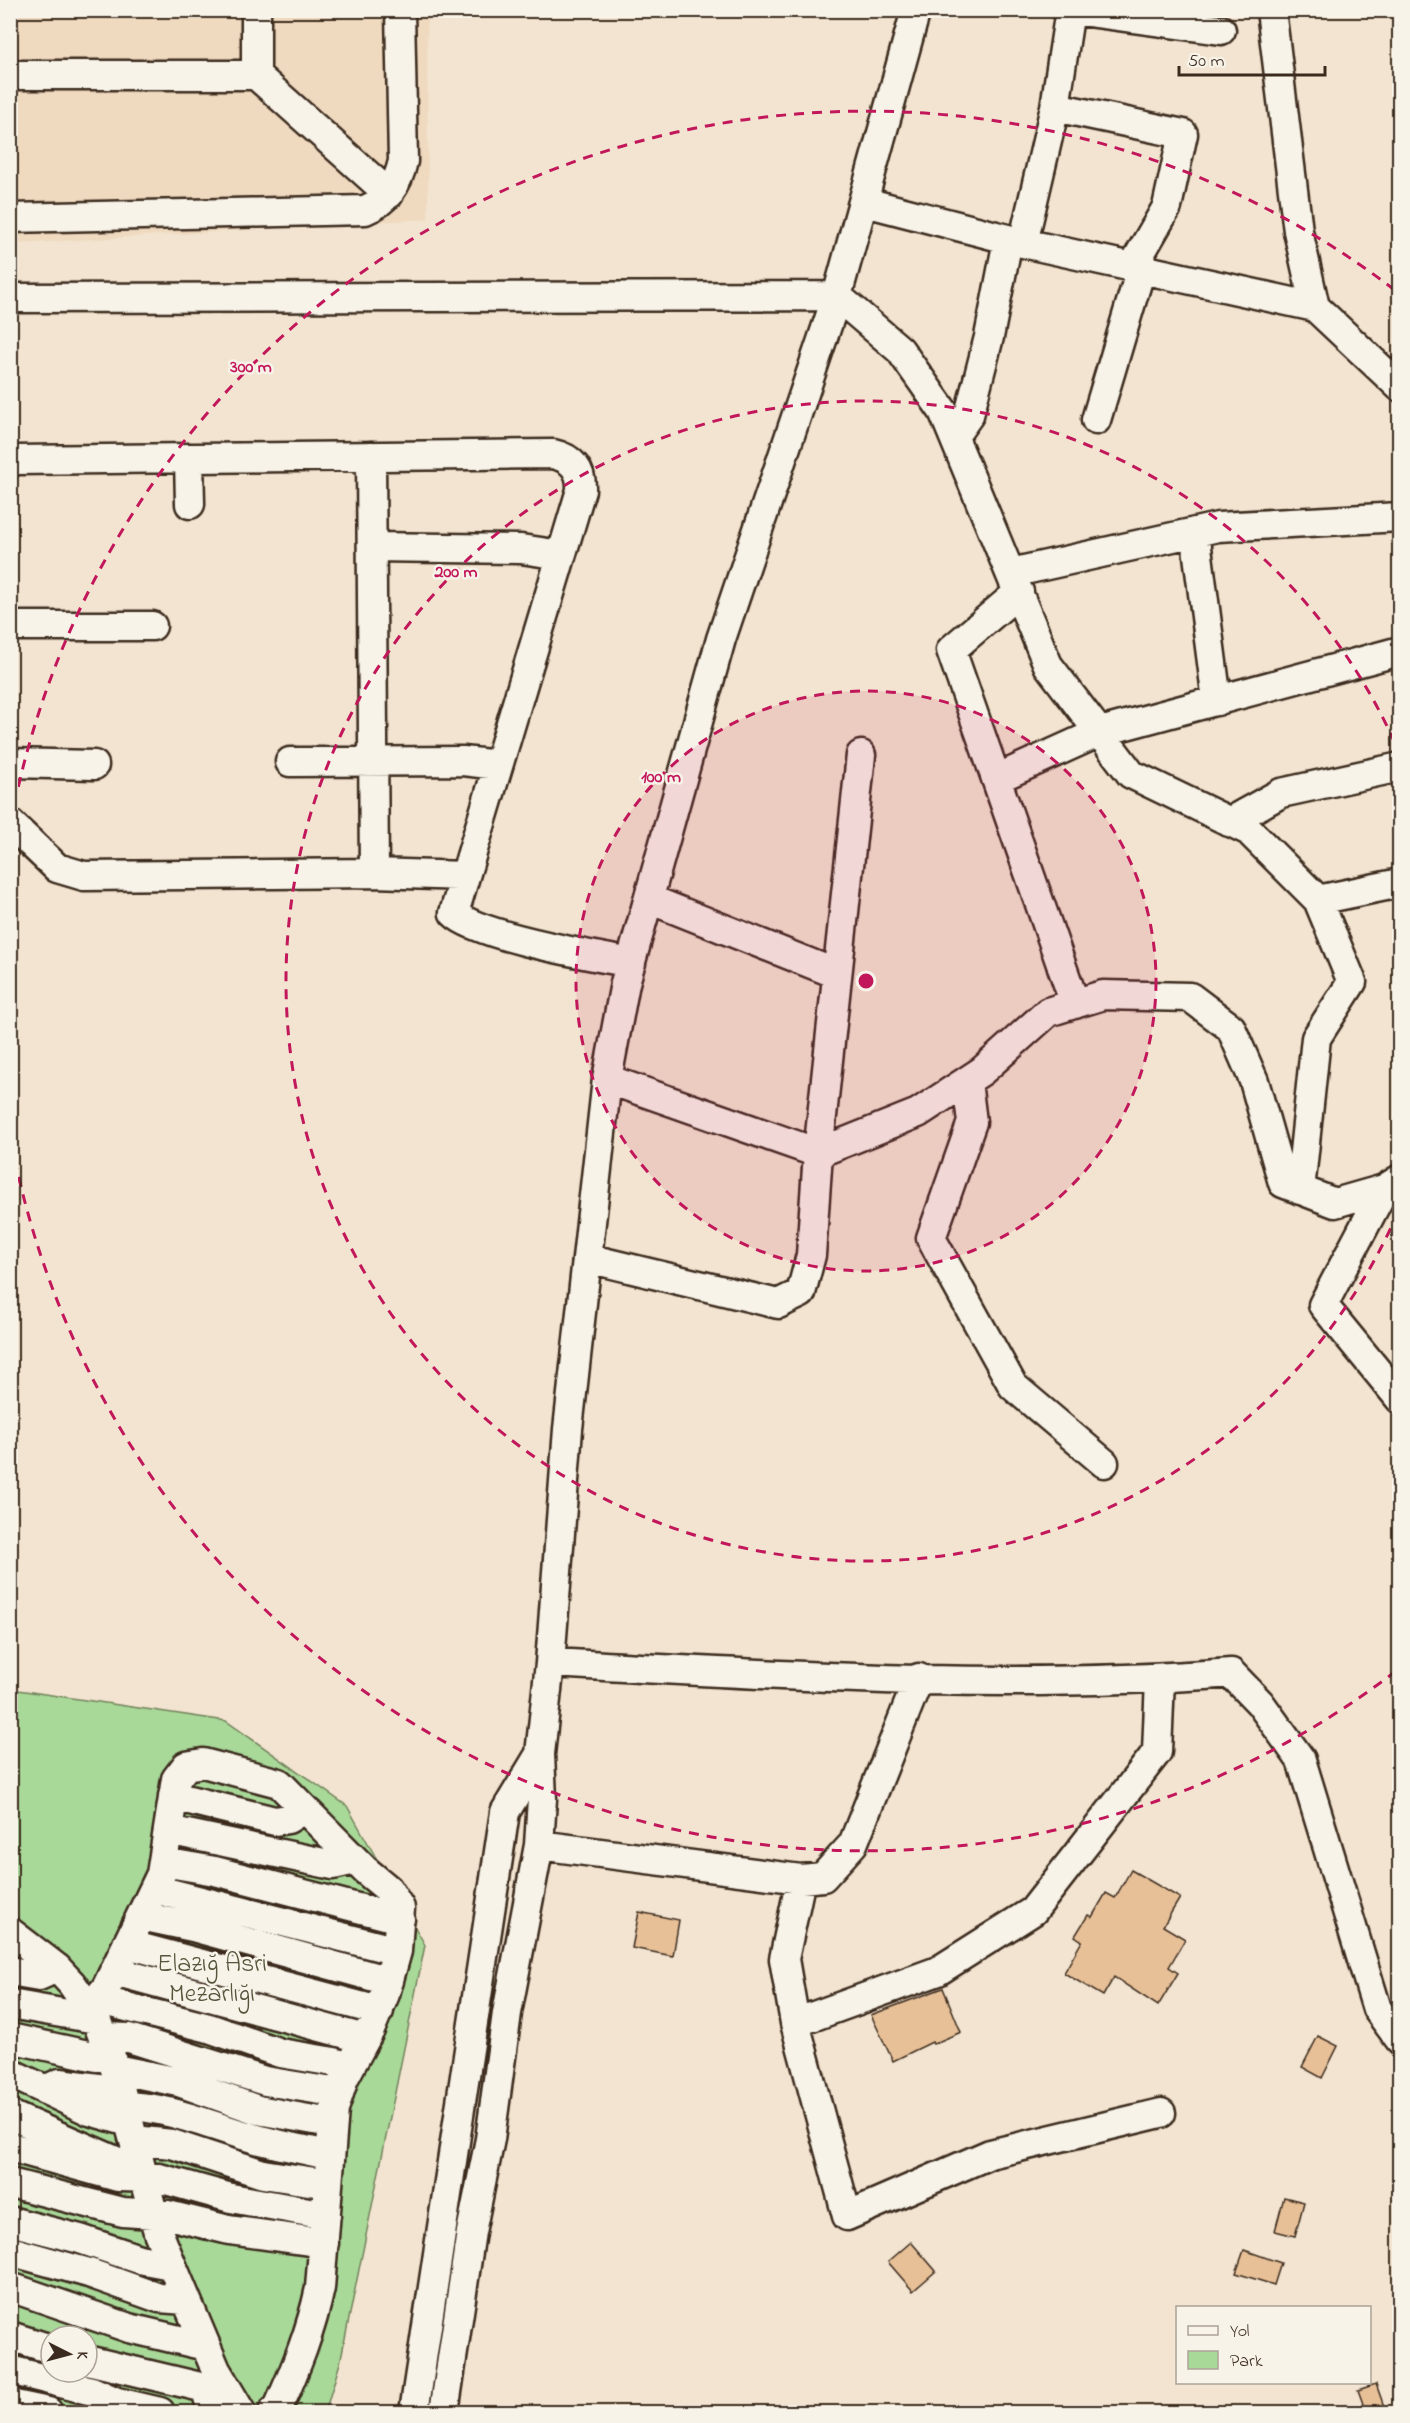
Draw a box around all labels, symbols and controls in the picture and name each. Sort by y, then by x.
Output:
scale bar [1179,39,1324,77]
text: 50 m [1188,49,1225,75]
text: 300 m [229,355,272,381]
text: 200 m [434,560,478,586]
text: 100 m [641,765,681,791]
centre of rings [856,971,876,991]
park label: Elazığ Asri Mezarlığı [157,1946,267,2014]
legend [1176,2306,1371,2384]
text: Yol [1230,2319,1250,2345]
north arrow [39,2324,99,2384]
text: Park [1230,2349,1263,2375]
text: K [69,2350,94,2362]

